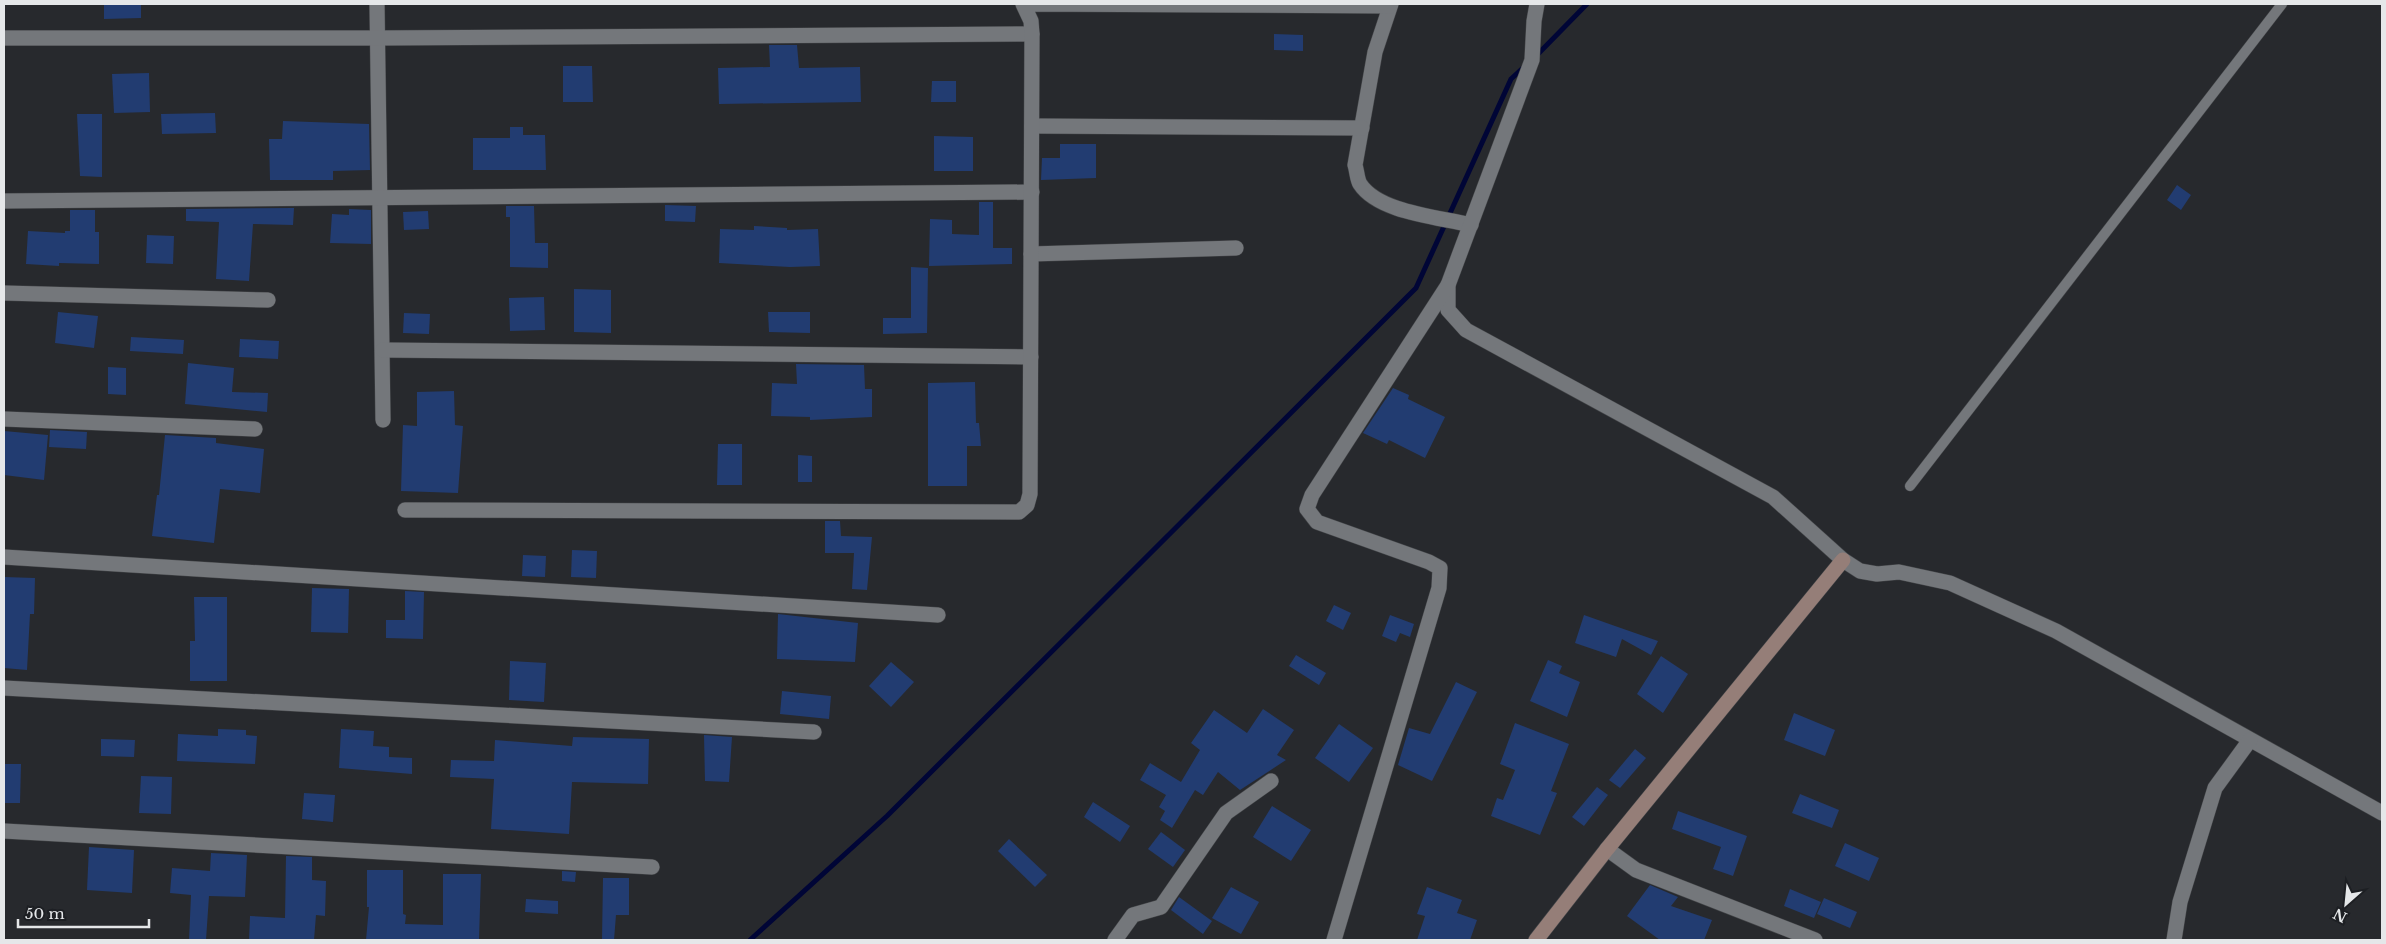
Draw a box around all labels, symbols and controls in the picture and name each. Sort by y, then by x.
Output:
north arrow [2321,879,2371,929]
scale bar [18,896,149,928]
text: 50 m [25,904,65,923]
text: N [2330,905,2350,927]

